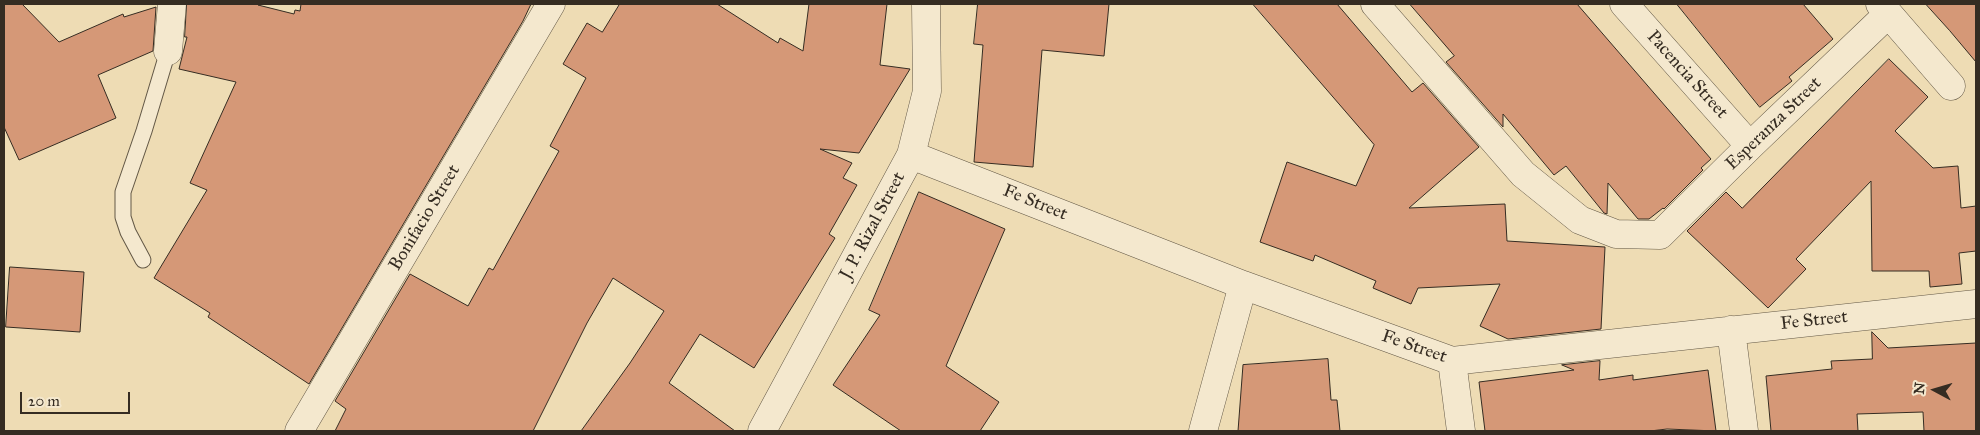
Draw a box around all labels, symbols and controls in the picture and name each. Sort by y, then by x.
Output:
street label: Pacencia Street [1642,26,1732,124]
street label: Esperanza Street [1722,73,1826,175]
street label: Bonifacio Street [385,161,465,275]
street label: J. P. Rizal Street [836,169,910,283]
street label: Fe Street [1000,180,1070,226]
street label: Fe Street [1779,307,1849,335]
street label: Fe Street [1379,326,1449,368]
north arrow [1910,365,1960,415]
scale bar [22,382,132,414]
text: N [1911,382,1929,395]
text: 20 m [28,392,60,410]

